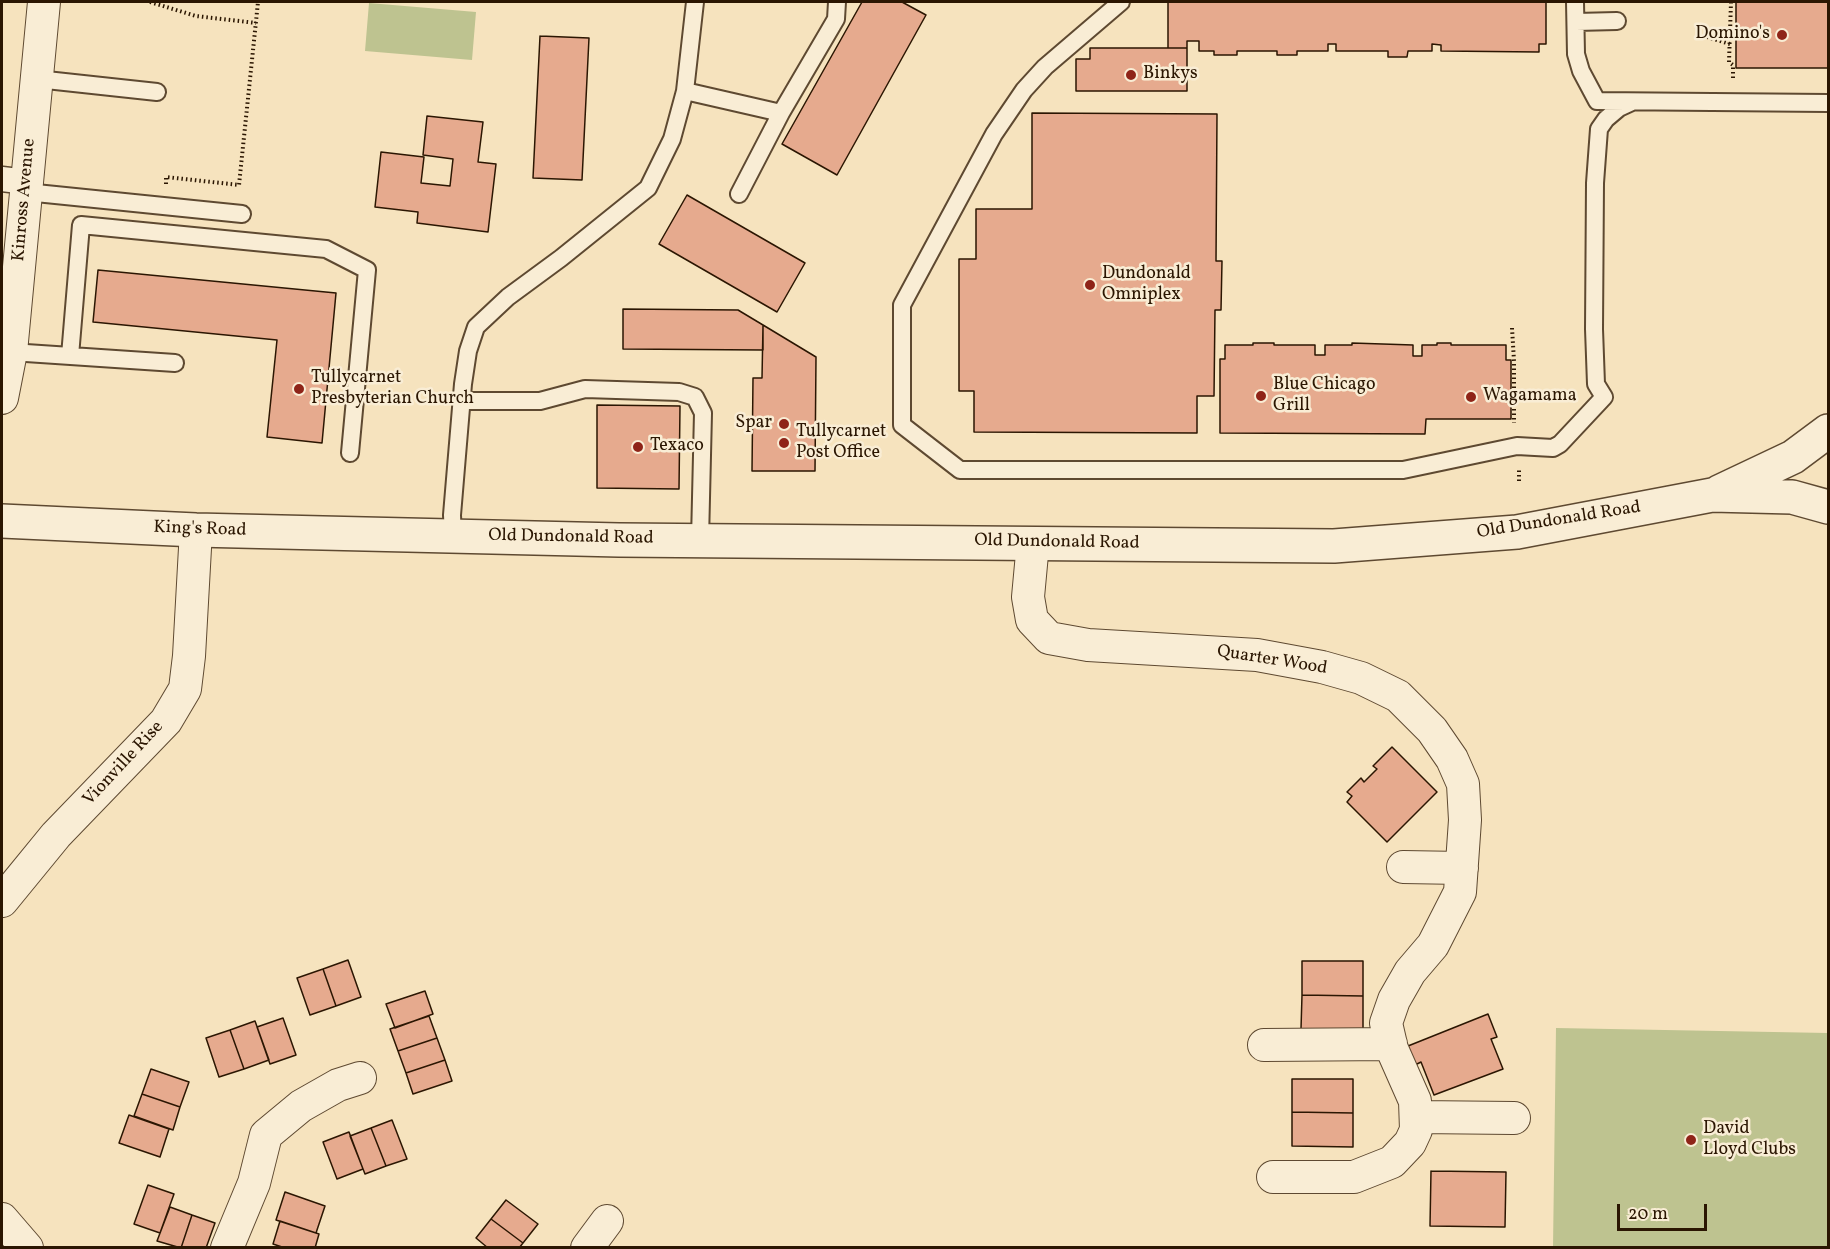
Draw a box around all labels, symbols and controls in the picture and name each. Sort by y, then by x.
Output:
place label: Domino's [1695,24,1770,46]
marker: Domino's [1775,28,1789,42]
place label: Binkys [1143,64,1198,86]
marker: Binkys [1124,68,1138,82]
street label: Kinross Avenue [9,138,41,262]
place label: Dundonald Omniplex [1102,264,1191,306]
marker: Dundonald Omniplex [1083,278,1097,292]
place label: Tullycarnet Presbyterian Church [311,368,474,410]
place label: Blue Chicago Grill [1273,375,1376,418]
marker: Tullycarnet Presbyterian Church [292,382,306,396]
place label: Wagamama [1483,386,1577,408]
marker: Blue Chicago Grill [1254,389,1268,403]
marker: Wagamama [1464,390,1478,404]
place label: Spar [735,413,772,435]
marker: Spar [777,417,791,431]
place label: Tullycarnet Post Office [796,422,886,464]
place label: Texaco [650,436,704,458]
marker: Tullycarnet Post Office [777,436,791,450]
marker: Texaco [631,440,645,454]
street label: Old Dundonald Road [1476,497,1642,545]
street label: King's Road [153,518,247,542]
street label: Old Dundonald Road [488,526,654,550]
street label: Old Dundonald Road [974,531,1140,555]
street label: Quarter Wood [1215,642,1329,680]
street label: Vionville Rise [79,717,169,811]
place label: David Lloyd Clubs [1703,1119,1796,1162]
marker: David Lloyd Clubs [1684,1133,1698,1147]
scale bar [1620,1192,1710,1230]
text: 20 m [1628,1202,1668,1227]

